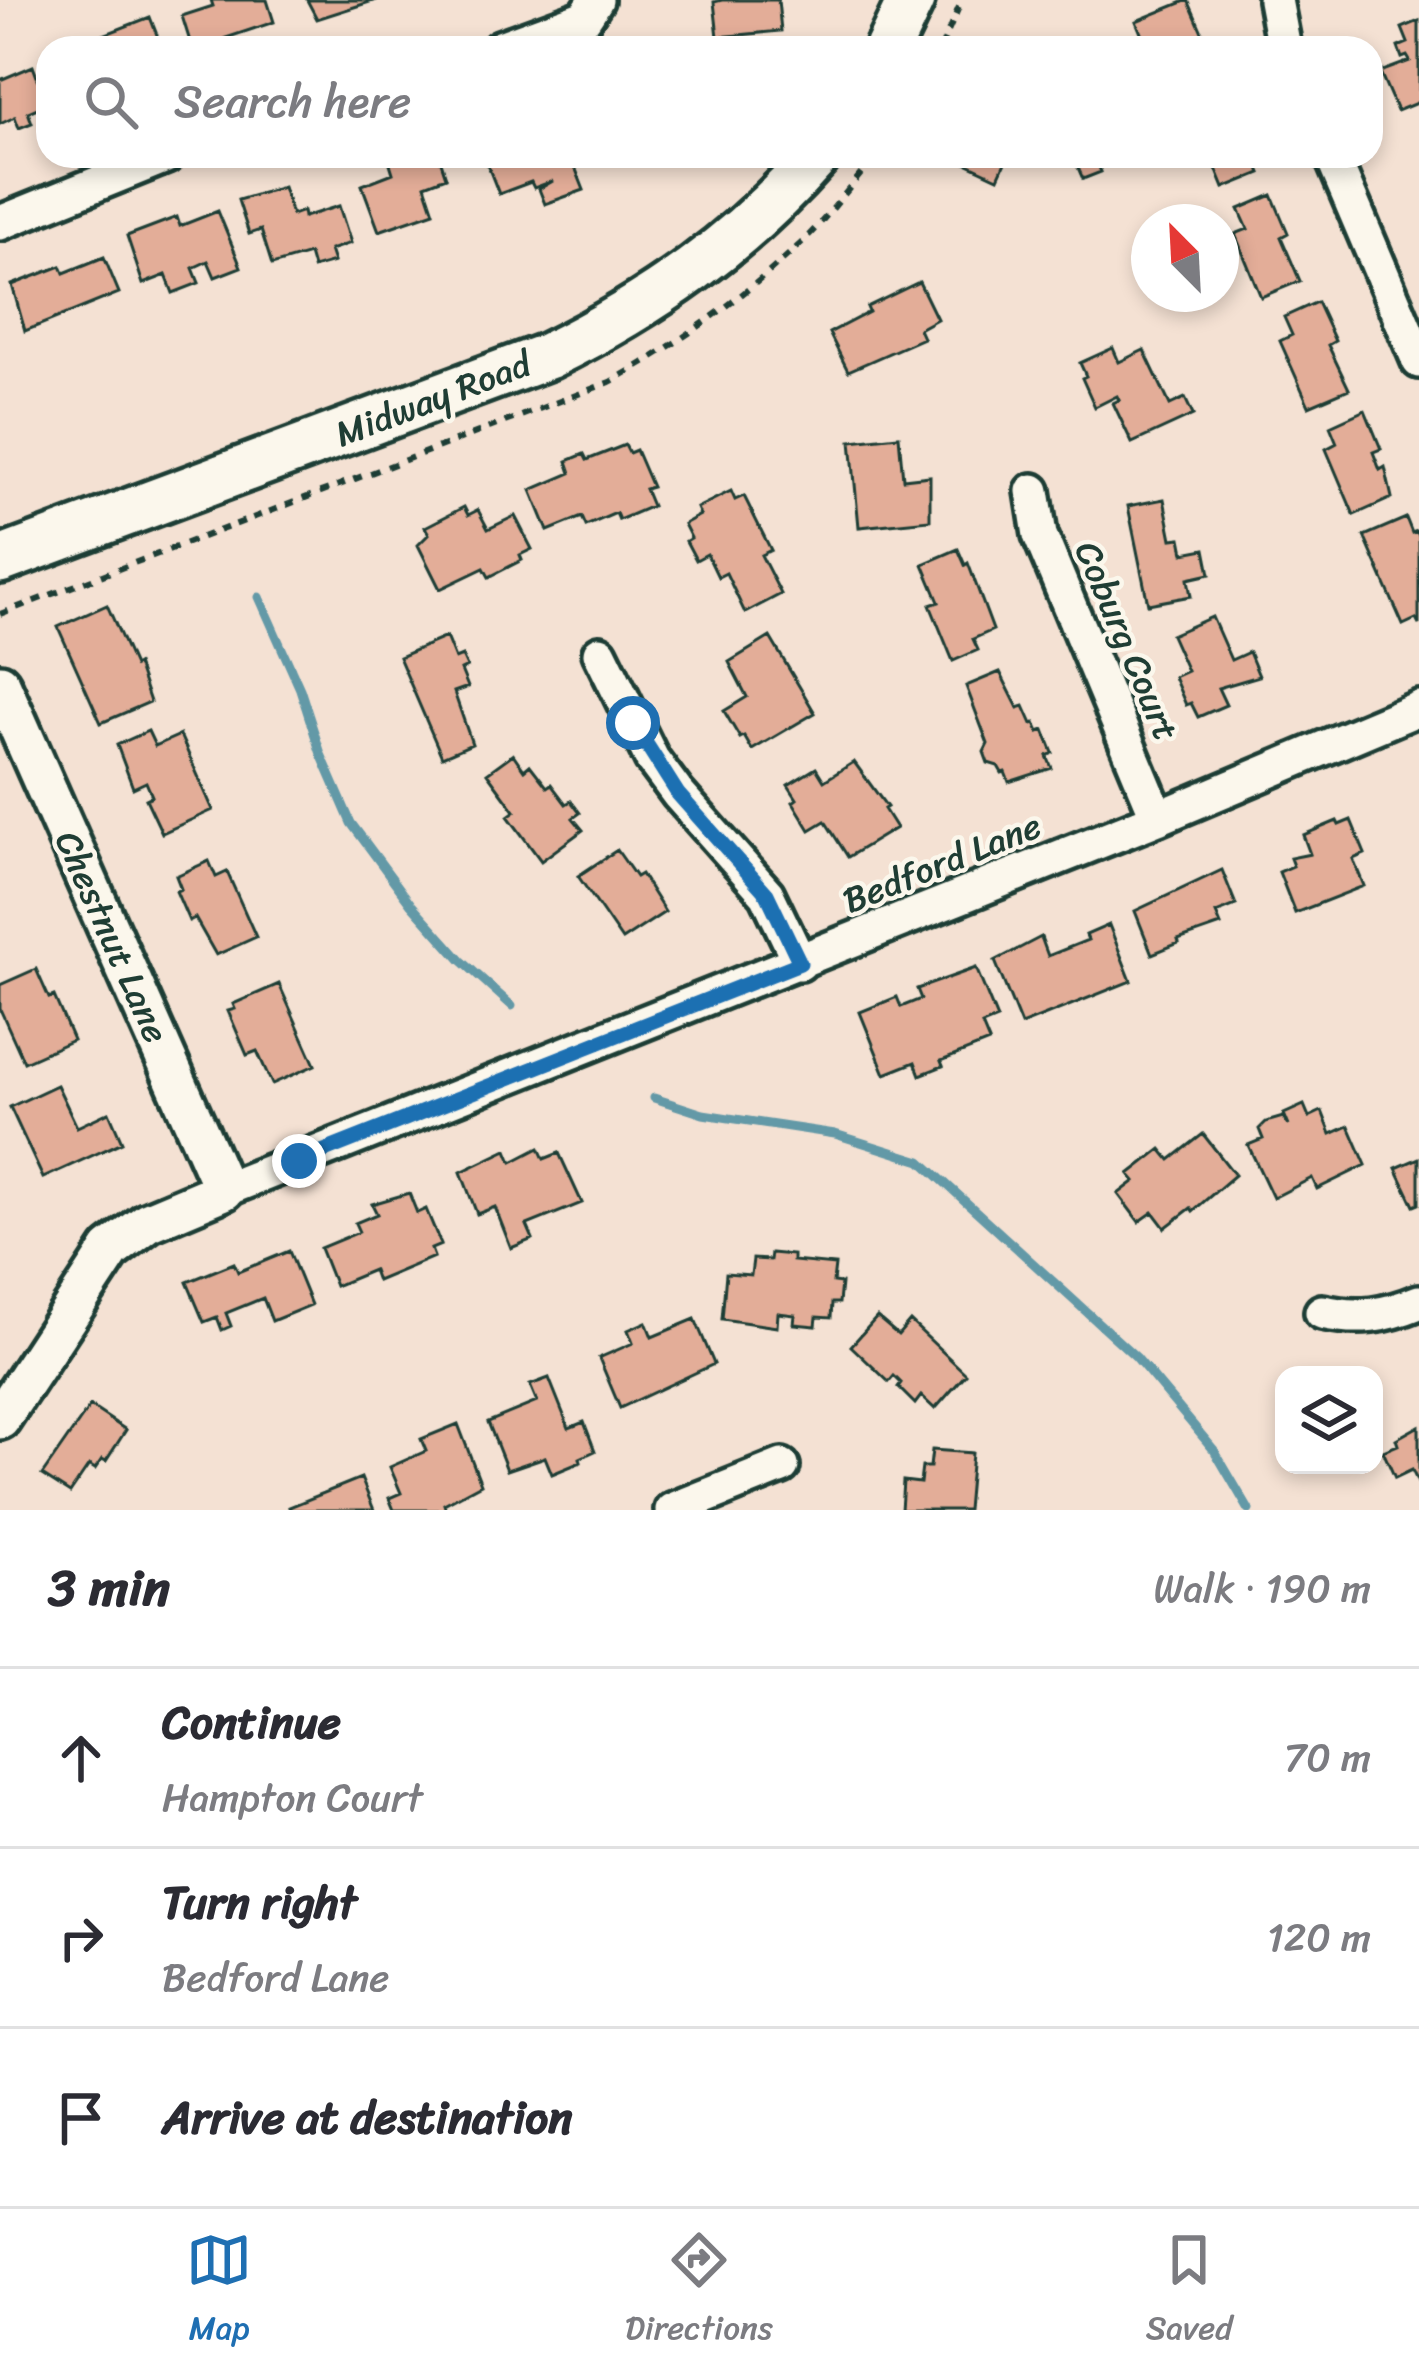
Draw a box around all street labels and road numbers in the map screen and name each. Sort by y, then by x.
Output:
street label: Midway Road [325,331,543,466]
street label: Coburg Court [1056,531,1198,751]
street label: Bedford Lane [833,794,1051,932]
street label: Chestnut Lane [37,820,187,1054]

